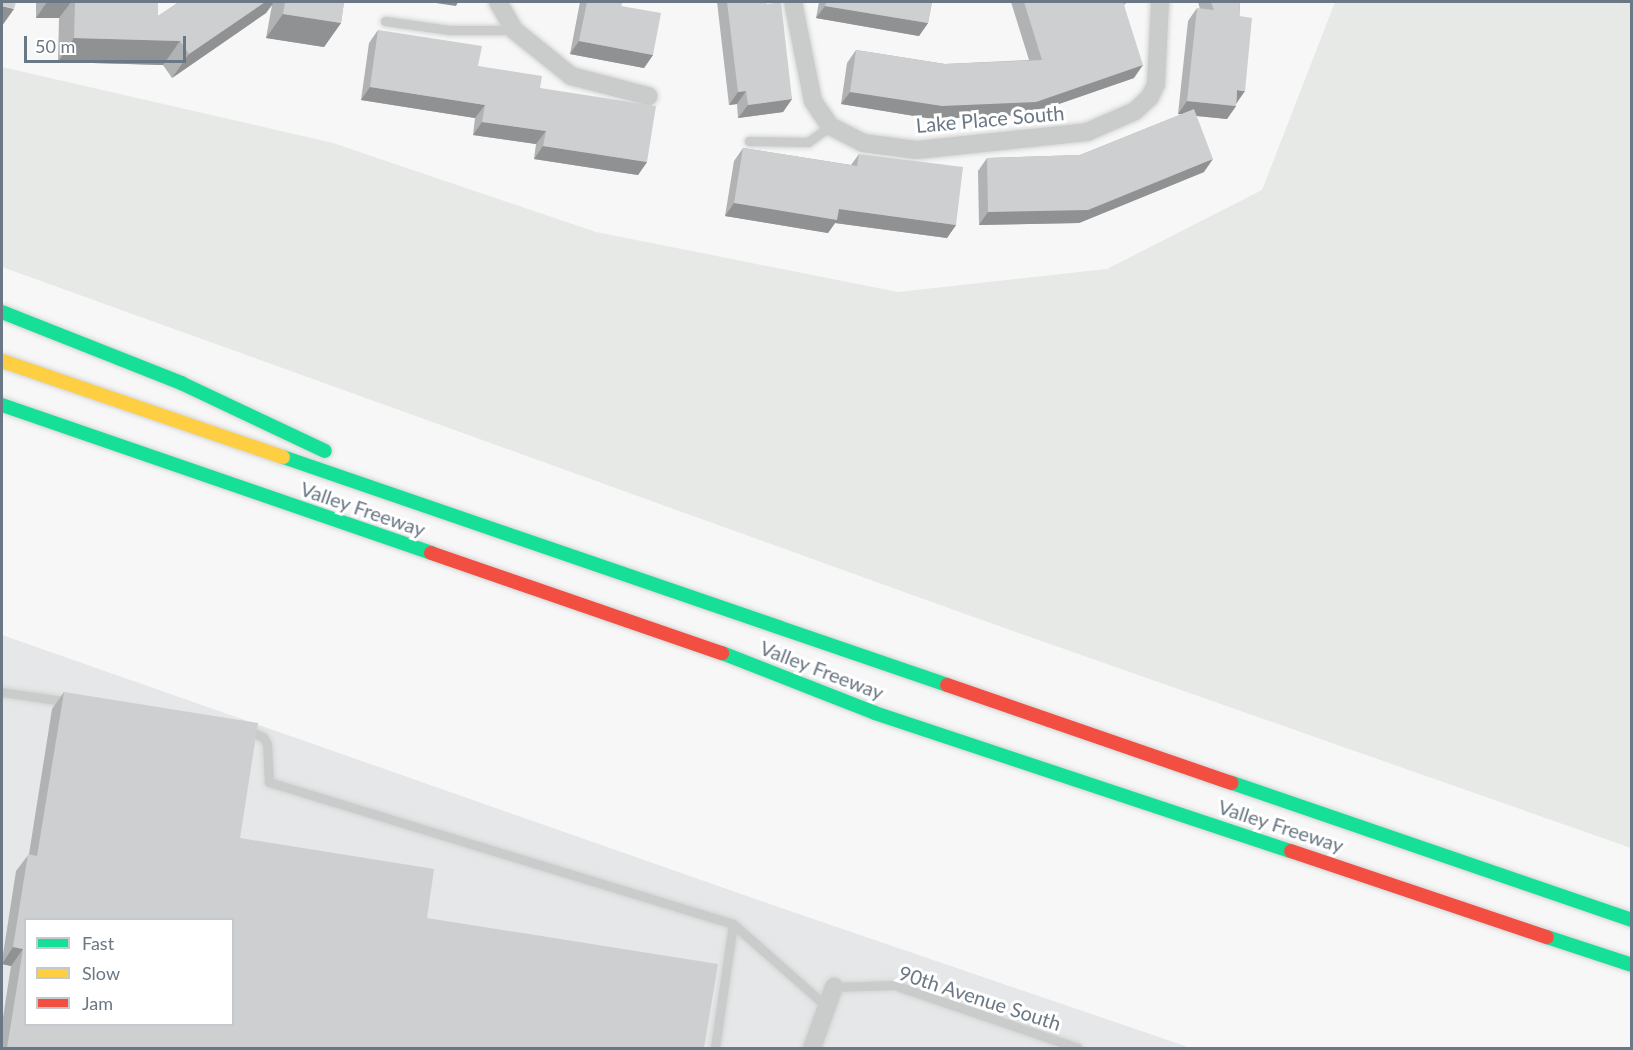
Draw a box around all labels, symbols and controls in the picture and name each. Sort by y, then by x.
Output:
scale bar [27,24,189,62]
text: 50 m [35,35,75,57]
street label: Lake Place South [915,101,1065,137]
street label: Valley Freeway [297,476,429,542]
street label: Valley Freeway [756,635,888,705]
street label: Valley Freeway [1215,794,1347,858]
legend [24,918,234,1026]
text: Fast [82,932,114,954]
street label: 90th Avenue South [896,960,1064,1036]
text: Slow [82,962,120,984]
text: Jam [82,992,113,1014]

